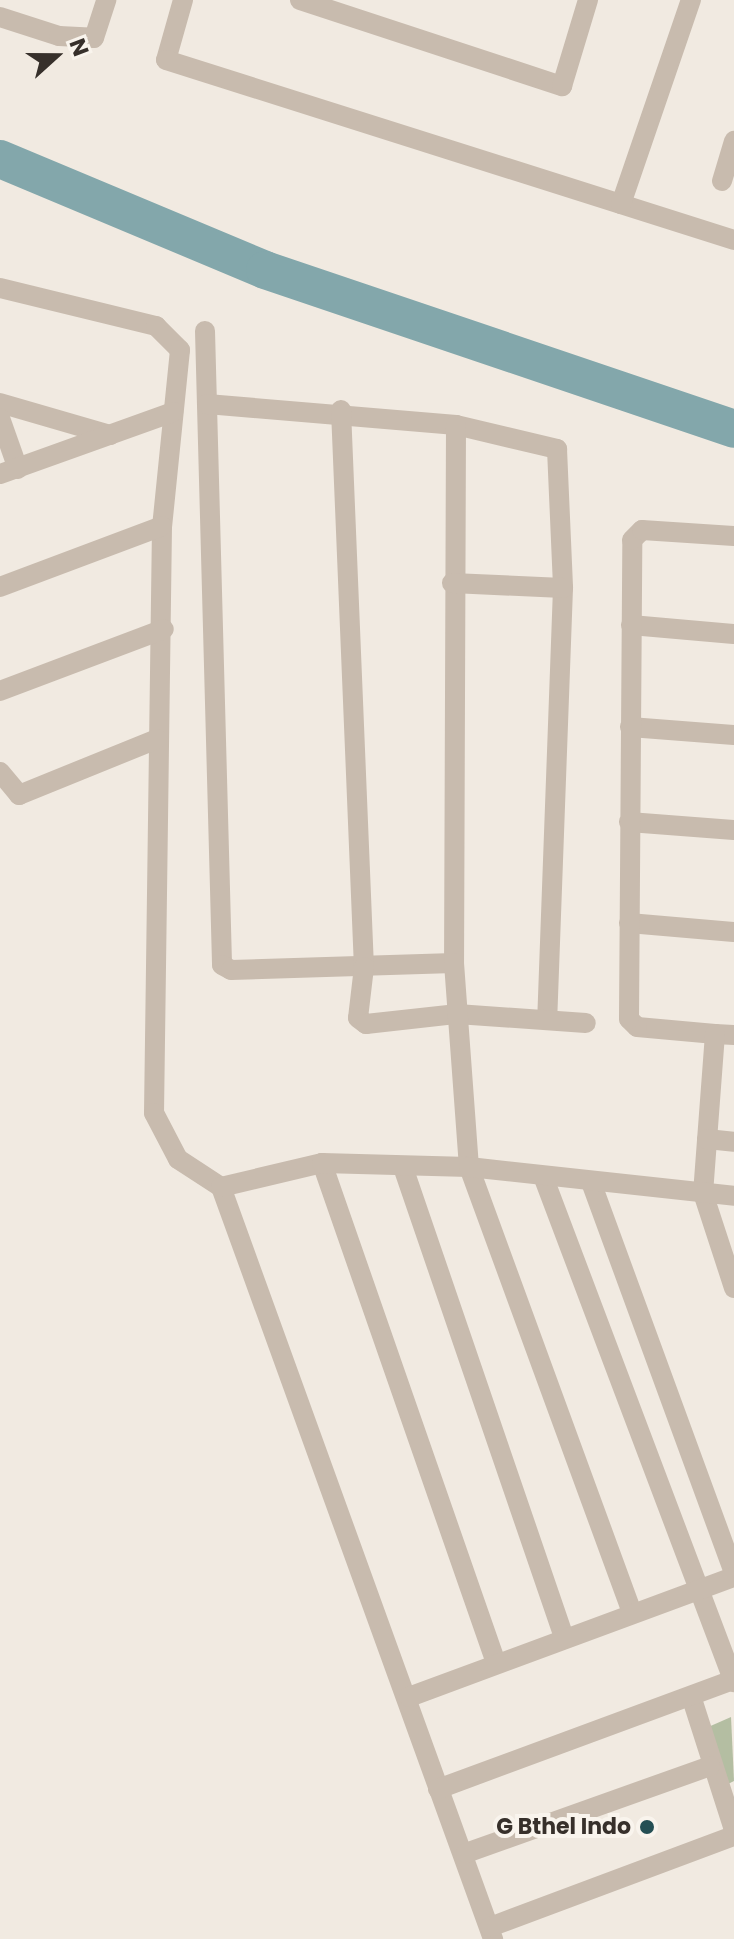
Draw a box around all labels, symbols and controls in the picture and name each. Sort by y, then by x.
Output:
north arrow [16,16,96,96]
text: N [61,34,96,60]
place label: G Bthel Indo [496,1814,631,1840]
marker: G Bthel Indo [638,1818,656,1836]

